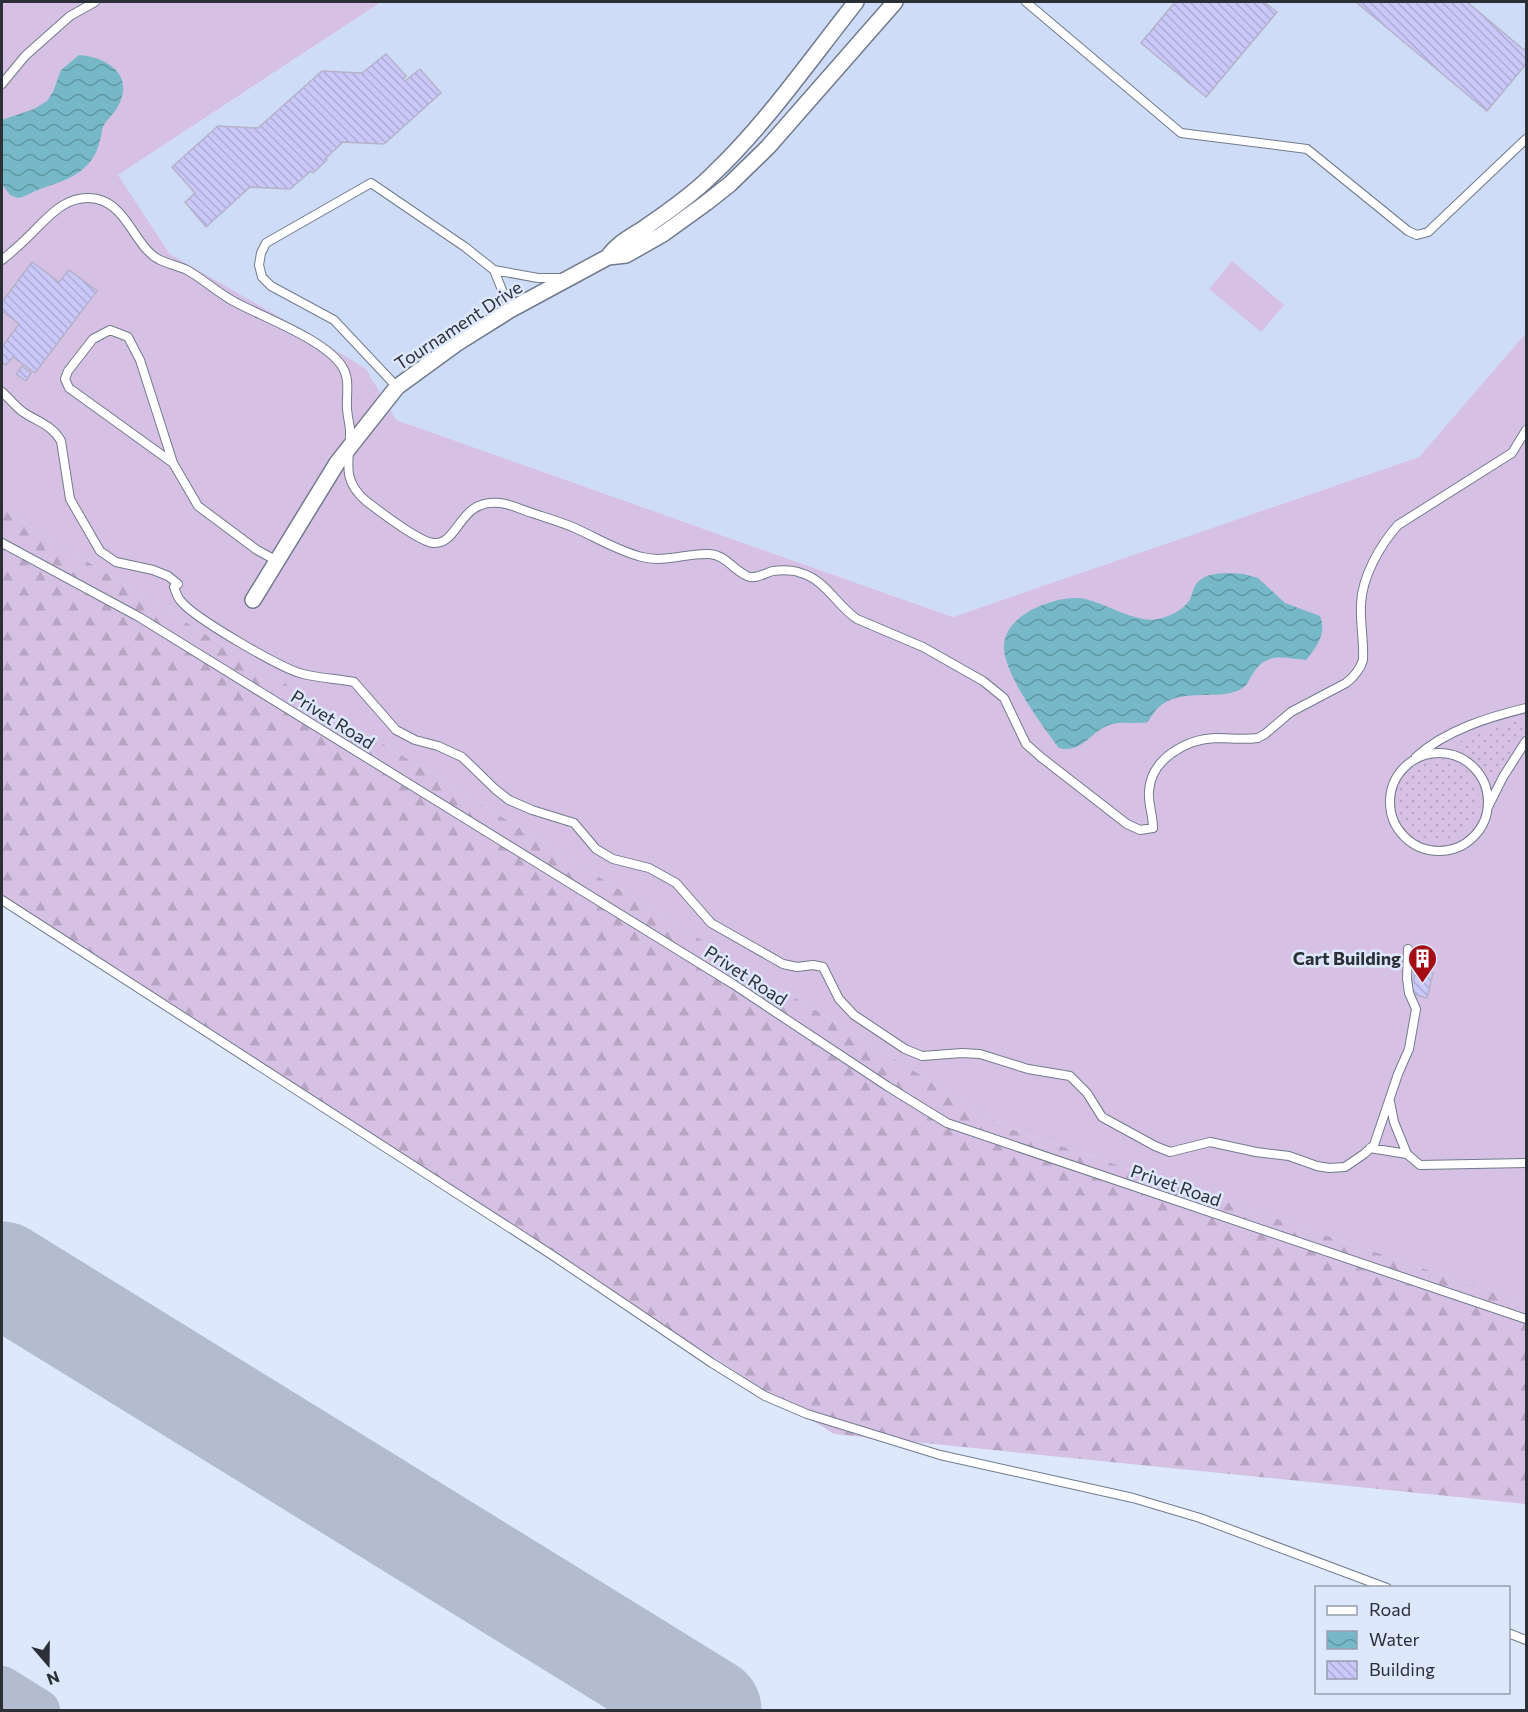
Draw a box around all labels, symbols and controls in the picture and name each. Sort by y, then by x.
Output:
street label: Tournament Drive [390,276,526,374]
street label: Privet Road [287,685,379,753]
street label: Privet Road [700,940,792,1010]
building icon: Cart Building [1406,942,1438,984]
place label: Cart Building [1293,947,1401,969]
street label: Privet Road [1128,1159,1224,1211]
legend [1315,1586,1510,1694]
text: Road [1369,1598,1411,1620]
text: Water [1369,1628,1420,1650]
north arrow [18,1634,78,1694]
text: Building [1369,1658,1435,1680]
text: N [44,1668,62,1690]

